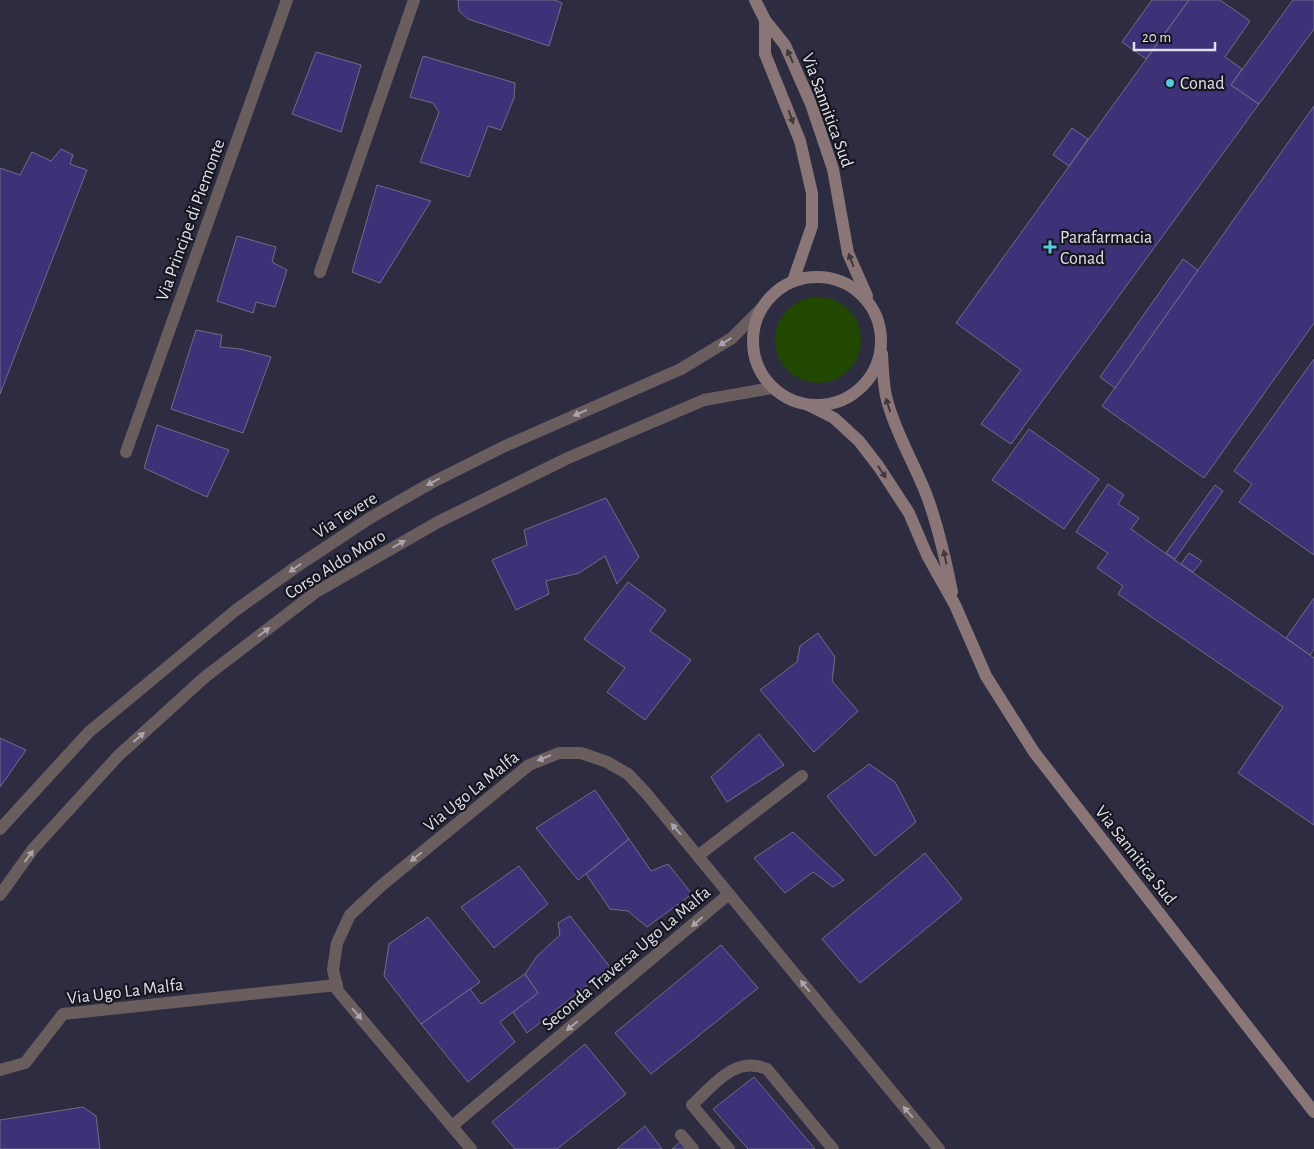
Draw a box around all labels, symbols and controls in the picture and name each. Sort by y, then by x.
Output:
scale bar [1134,20,1215,52]
text: 20 m [1142,30,1171,45]
one-way arrow [785,49,793,63]
street label: Via Sannitica Sud [798,51,856,170]
place label: Conad [1180,75,1225,93]
marker: Conad [1164,77,1176,89]
one-way arrow [788,109,795,124]
street label: Via Principe di Piemonte [153,137,229,304]
place label: Parafarmacia Conad [1060,229,1152,268]
marker: Parafarmacia Conad [1044,241,1056,253]
one-way arrow [847,253,854,268]
one-way arrow [719,337,732,347]
one-way arrow [884,397,892,412]
one-way arrow [573,410,587,418]
one-way arrow [877,465,887,478]
one-way arrow [426,478,440,487]
street label: Via Tevere [310,489,381,542]
street label: Corso Aldo Moro [282,527,389,603]
one-way arrow [393,539,406,548]
one-way arrow [941,549,949,564]
one-way arrow [288,563,302,573]
one-way arrow [257,627,270,638]
one-way arrow [133,731,145,743]
street label: Via Ugo La Malfa [421,748,523,836]
one-way arrow [537,755,551,763]
street label: Via Sannitica Sud [1091,803,1179,908]
one-way arrow [671,823,682,835]
one-way arrow [23,849,33,862]
one-way arrow [410,852,423,863]
street label: Seconda Traversa Ugo La Malfa [539,883,714,1034]
one-way arrow [691,916,703,928]
street label: Via Ugo La Malfa [66,976,184,1008]
one-way arrow [799,980,810,993]
one-way arrow [352,1007,363,1020]
one-way arrow [566,1021,579,1032]
one-way arrow [902,1106,913,1119]

